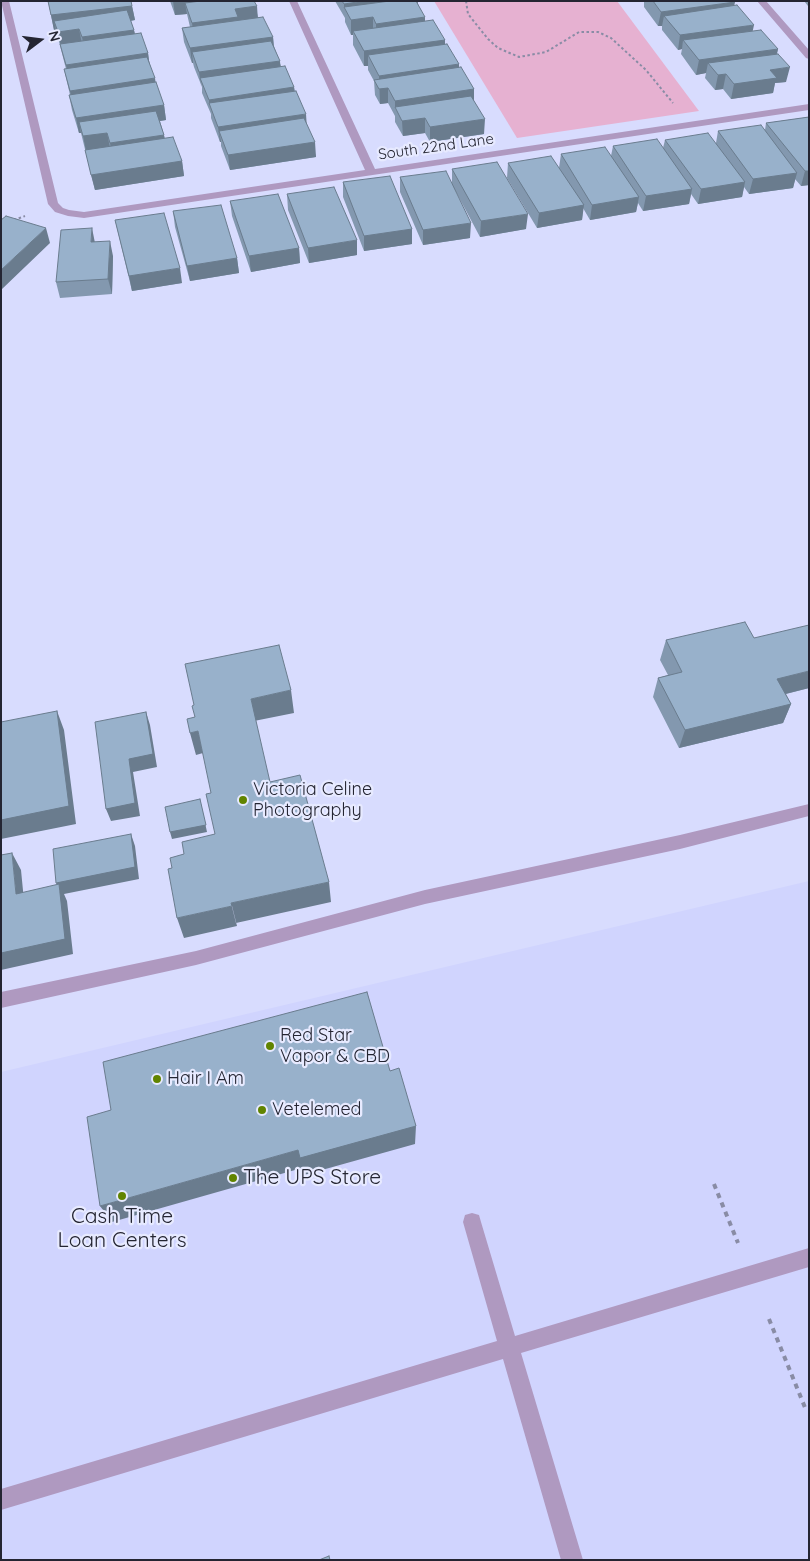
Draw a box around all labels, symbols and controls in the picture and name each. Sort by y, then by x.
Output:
north arrow [15,15,65,65]
text: N [44,29,65,43]
street label: South 22nd Lane [377,130,495,164]
place label: Victoria Celine Photography [253,779,372,822]
marker: Victoria Celine Photography [237,794,249,806]
place label: Red Star Vapor & CBD [280,1025,390,1068]
marker: Red Star Vapor & CBD [264,1040,276,1052]
place label: Hair I Am [167,1068,244,1090]
marker: Hair I Am [151,1073,163,1085]
place label: Vetelemed [272,1099,362,1121]
marker: Vetelemed [256,1104,268,1116]
place label: The UPS Store [243,1165,381,1191]
marker: The UPS Store [227,1172,239,1184]
marker: Cash Time Loan Centers [116,1190,128,1202]
place label: Cash Time Loan Centers [58,1204,186,1254]

